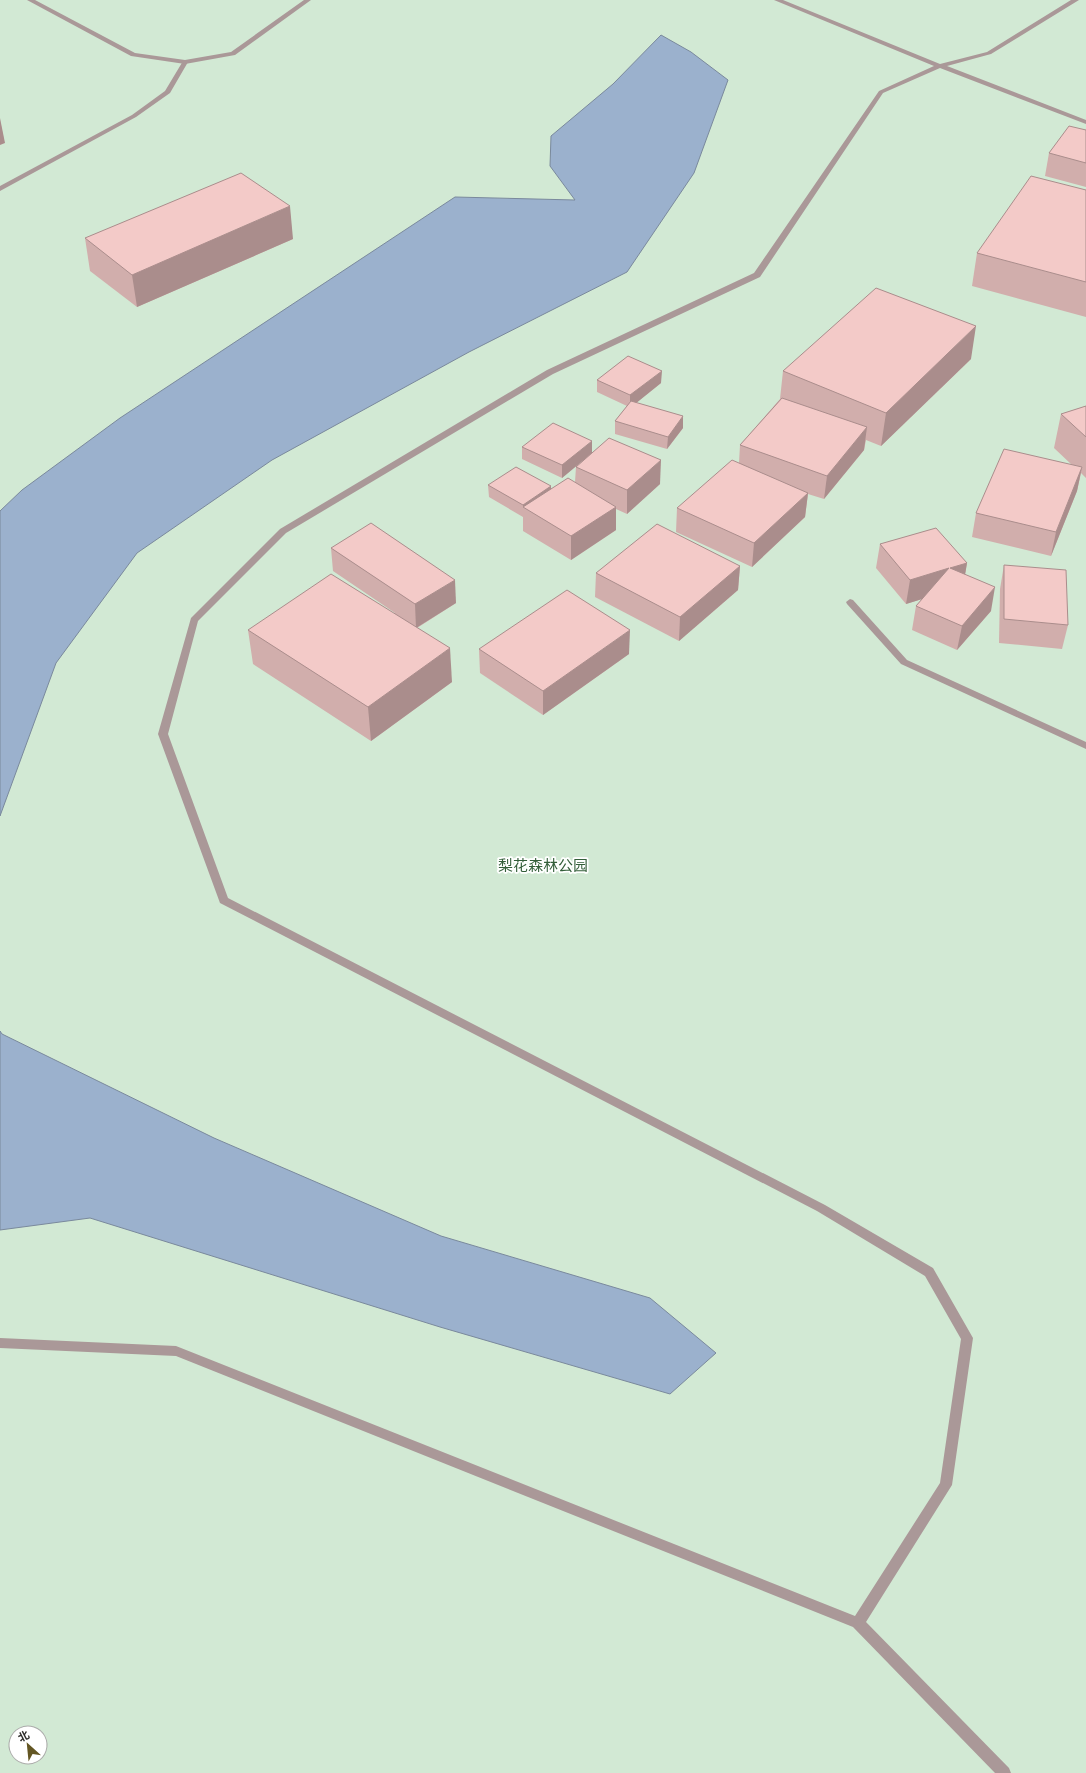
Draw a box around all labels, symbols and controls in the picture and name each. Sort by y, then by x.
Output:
park label: 梨花森林公园 [498,855,588,877]
north arrow [8,1725,48,1765]
text: 北 [15,1726,32,1746]

